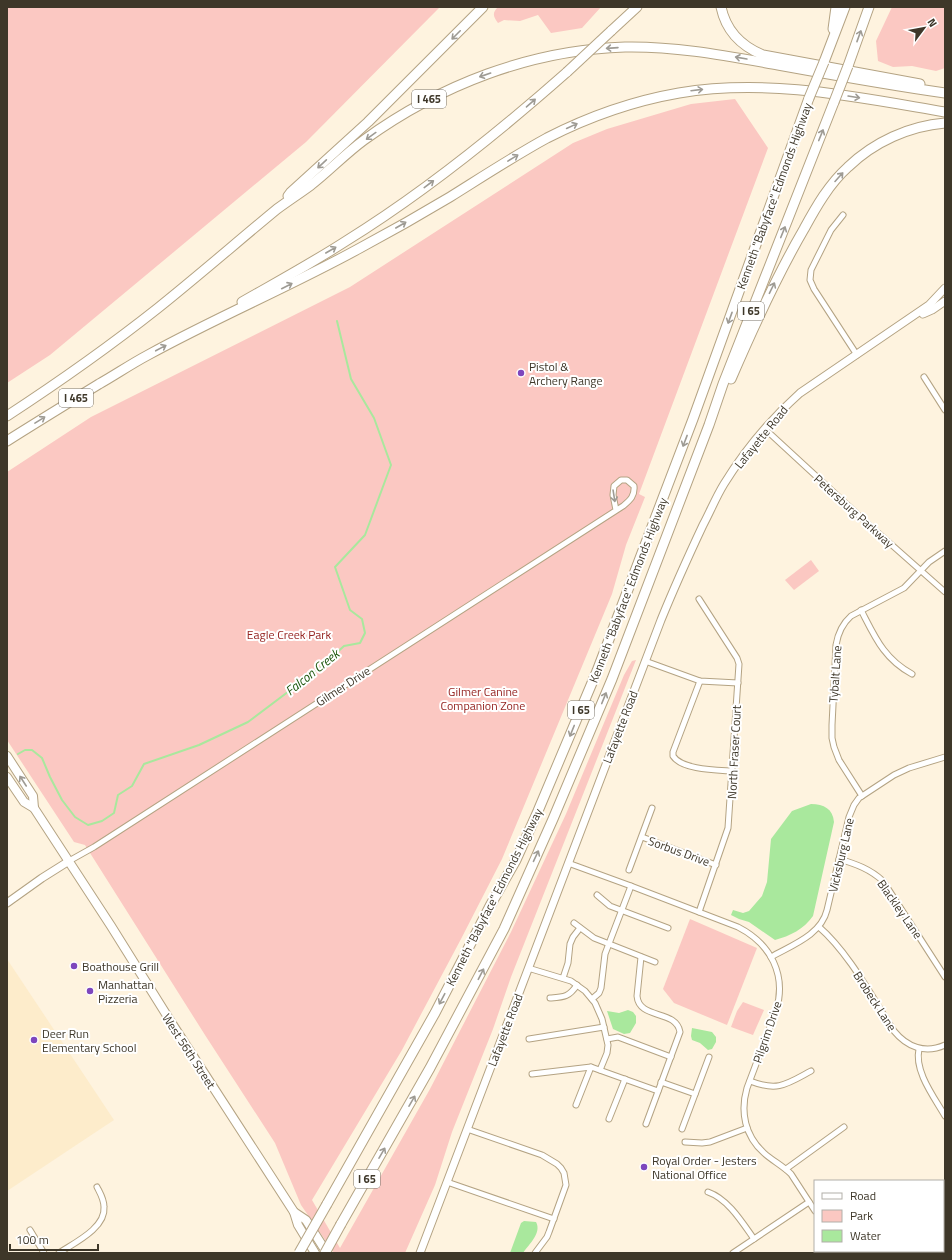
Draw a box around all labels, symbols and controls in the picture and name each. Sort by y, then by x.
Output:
north arrow [904,8,944,48]
text: N [924,15,941,30]
one-way arrow [451,30,461,40]
one-way arrow [855,31,863,43]
one-way arrow [606,44,619,52]
one-way arrow [735,54,748,62]
one-way arrow [479,71,491,79]
one-way arrow [690,87,703,94]
road number: I 465 [412,90,446,108]
one-way arrow [847,93,860,101]
one-way arrow [526,99,536,108]
street label: Kenneth "Babyface" Edmonds Highway [731,100,817,292]
one-way arrow [566,122,578,129]
one-way arrow [818,129,826,141]
one-way arrow [365,132,376,140]
one-way arrow [507,153,519,161]
one-way arrow [317,159,327,169]
one-way arrow [834,172,843,182]
one-way arrow [424,180,435,188]
one-way arrow [395,220,407,228]
one-way arrow [779,226,787,238]
one-way arrow [325,246,337,254]
one-way arrow [281,282,293,290]
one-way arrow [769,282,776,294]
road number: I 65 [738,302,764,320]
one-way arrow [726,312,733,325]
one-way arrow [155,344,167,351]
place label: Pistol & Archery Range [529,357,603,390]
marker: Pistol & Archery Range [516,368,526,378]
road number: I 465 [59,389,93,407]
street label: Lafayette Road [730,401,792,473]
one-way arrow [34,416,45,424]
one-way arrow [681,434,689,446]
street label: Petersburg Parkway [810,470,899,552]
one-way arrow [610,489,618,502]
street label: Kenneth "Babyface" Edmonds Highway [584,494,672,686]
park label: Eagle Creek Park [247,625,331,644]
water label: Falcon Creek [281,643,345,700]
street label: Tybalt Lane [824,645,846,703]
street label: Gilmer Drive [312,661,374,711]
park label: Gilmer Canine Companion Zone [441,682,525,715]
street label: Lafayette Road [597,688,643,766]
one-way arrow [601,693,608,705]
road number: I 65 [568,701,594,719]
street label: North Fraser Court [722,704,746,799]
one-way arrow [568,725,576,737]
one-way arrow [19,776,27,787]
street label: Kenneth "Babyface" Edmonds Highway [441,805,547,989]
street label: Vicksburg Lane [823,816,859,894]
street label: Sorbus Drive [646,831,712,871]
one-way arrow [533,851,540,863]
street label: Blackley Lane [873,875,927,943]
place label: Boathouse Grill [82,957,159,976]
marker: Boathouse Grill [69,961,79,971]
street label: Brobeck Lane [849,967,901,1035]
one-way arrow [478,968,485,980]
place label: Manhattan Pizzeria [98,975,154,1008]
marker: Manhattan Pizzeria [85,986,95,996]
street label: Lafayette Road [482,991,528,1069]
one-way arrow [438,993,446,1005]
street label: Pilgrim Drive [748,998,786,1066]
street label: West 56th Street [157,1010,221,1093]
place label: Deer Run Elementary School [42,1024,136,1057]
marker: Deer Run Elementary School [29,1035,39,1045]
one-way arrow [409,1095,417,1107]
one-way arrow [378,1148,386,1160]
place label: Royal Order - Jesters National Office [652,1151,757,1184]
marker: Royal Order - Jesters National Office [639,1162,649,1172]
road number: I 65 [354,1170,380,1188]
legend [814,1180,944,1252]
text: Road [850,1186,876,1205]
text: Park [850,1206,873,1225]
scale bar [10,1226,98,1252]
text: Water [850,1226,881,1245]
text: 100 m [16,1230,49,1249]

